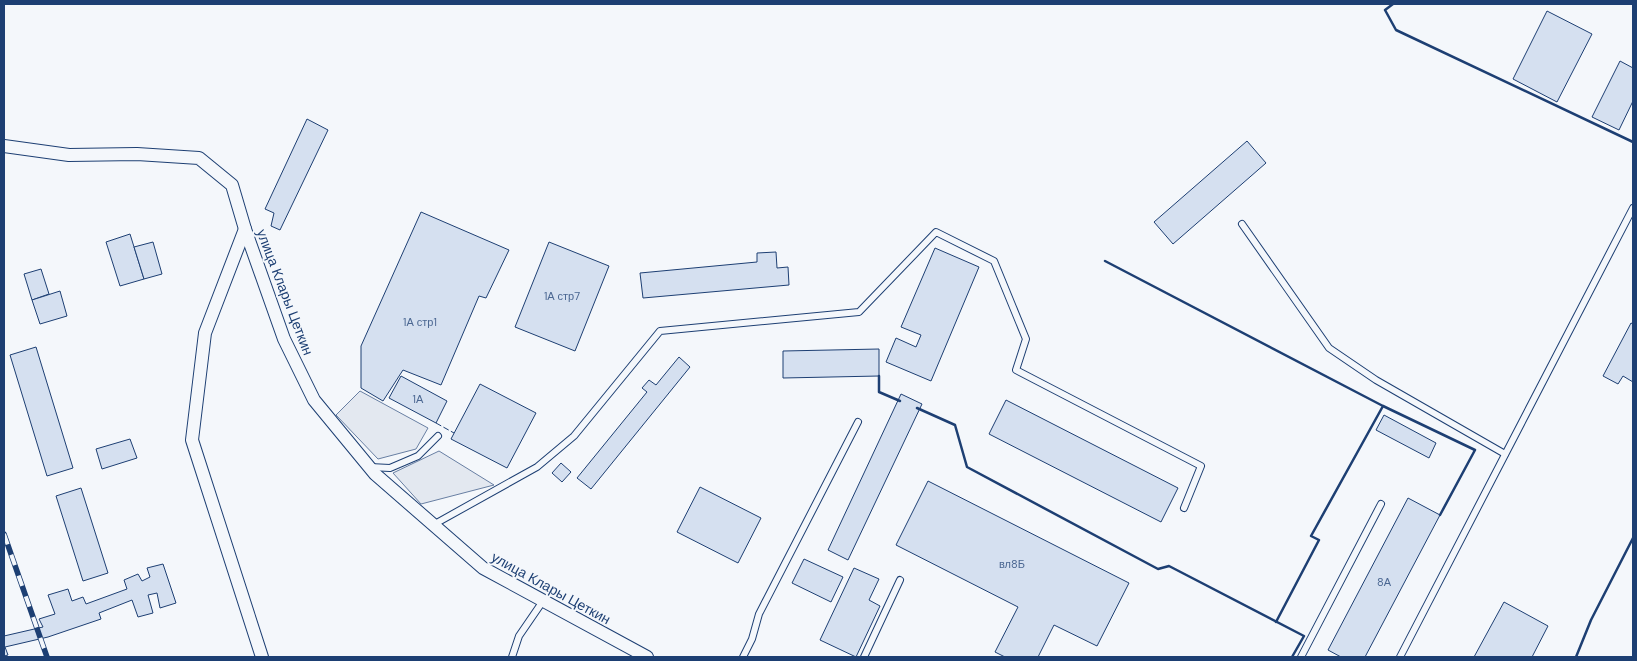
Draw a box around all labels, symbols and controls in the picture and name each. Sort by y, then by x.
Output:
street label: улица Клары Цеткин [253,226,317,358]
house number: 1А стр7 [544,289,580,303]
house number: 1А стр1 [403,315,437,329]
house number: 1А [413,392,424,406]
street label: улица Клары Цеткин [488,548,614,628]
house number: вл8Б [999,557,1025,571]
house number: 8А [1377,575,1392,589]

